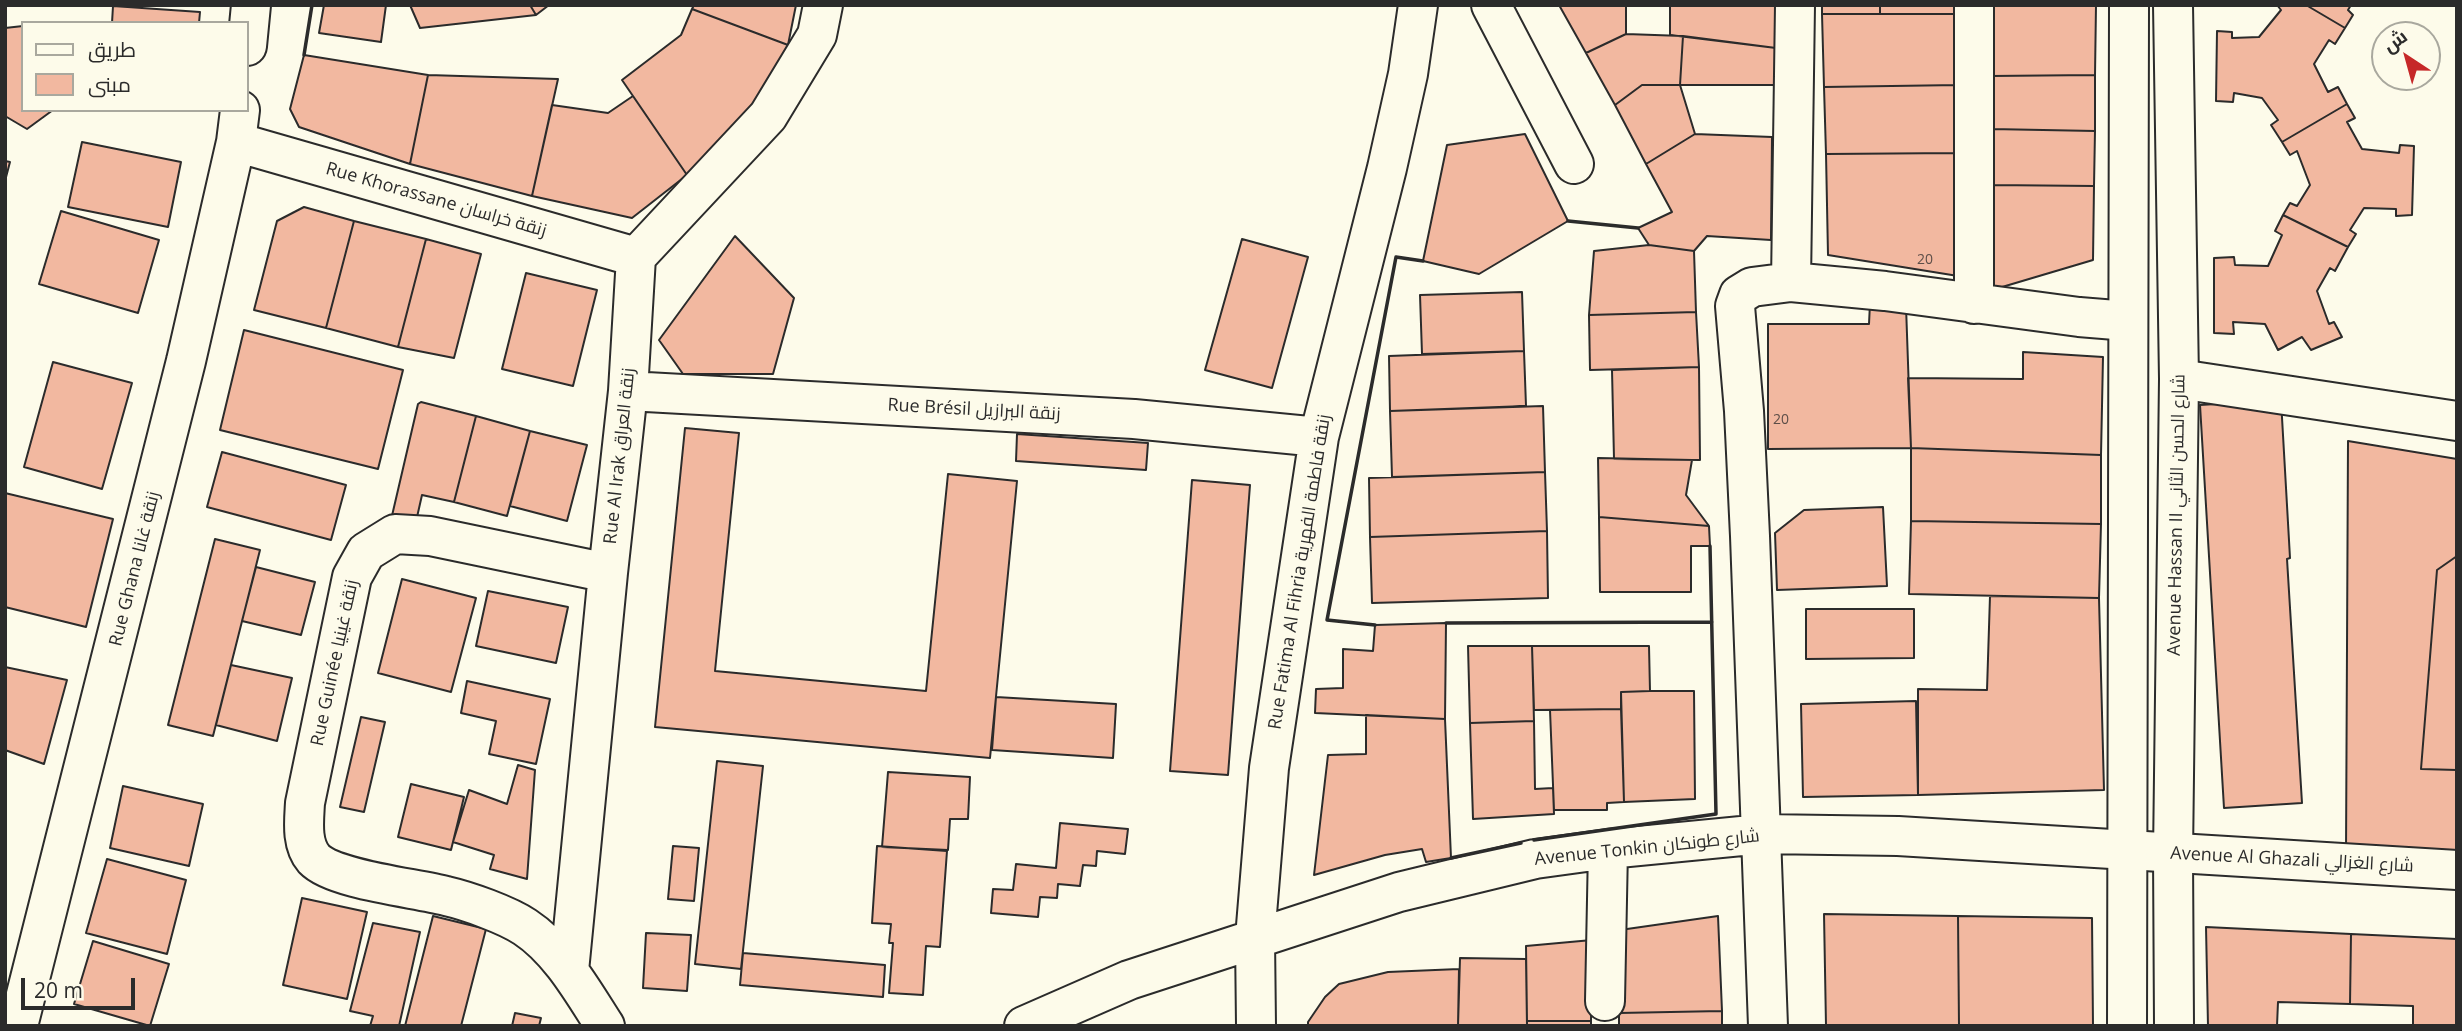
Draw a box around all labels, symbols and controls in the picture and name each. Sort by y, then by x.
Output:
legend [21,21,248,112]
north arrow [2371,21,2441,91]
text: ش [2377,23,2412,58]
text: طريق [88,35,136,63]
text: مبنى [88,70,131,98]
street label: Rue Khorassane زنقة خراسان [323,158,549,242]
house number: 20 [1917,252,1933,268]
street label: Rue Al Irak زنقة العراق [600,367,640,545]
street label: Avenue Hassan II شارع الحسن الثاني [2164,374,2190,656]
street label: Rue Brésil زنقة البرازيل [887,395,1061,425]
house number: 20 [1773,412,1789,428]
street label: Rue Fatima Al Fihria زنقة فاطمة الفهرية [1264,413,1336,731]
street label: Rue Ghana زنقة غانا [105,489,165,649]
street label: Rue Guinée زنقة غينيا [307,578,363,748]
street label: Avenue Tonkin شارع طونكان [1533,825,1761,871]
street label: Avenue Al Ghazali شارع الغزالي [2170,843,2414,877]
scale bar [24,964,138,1008]
text: 20 m [34,976,83,1004]

